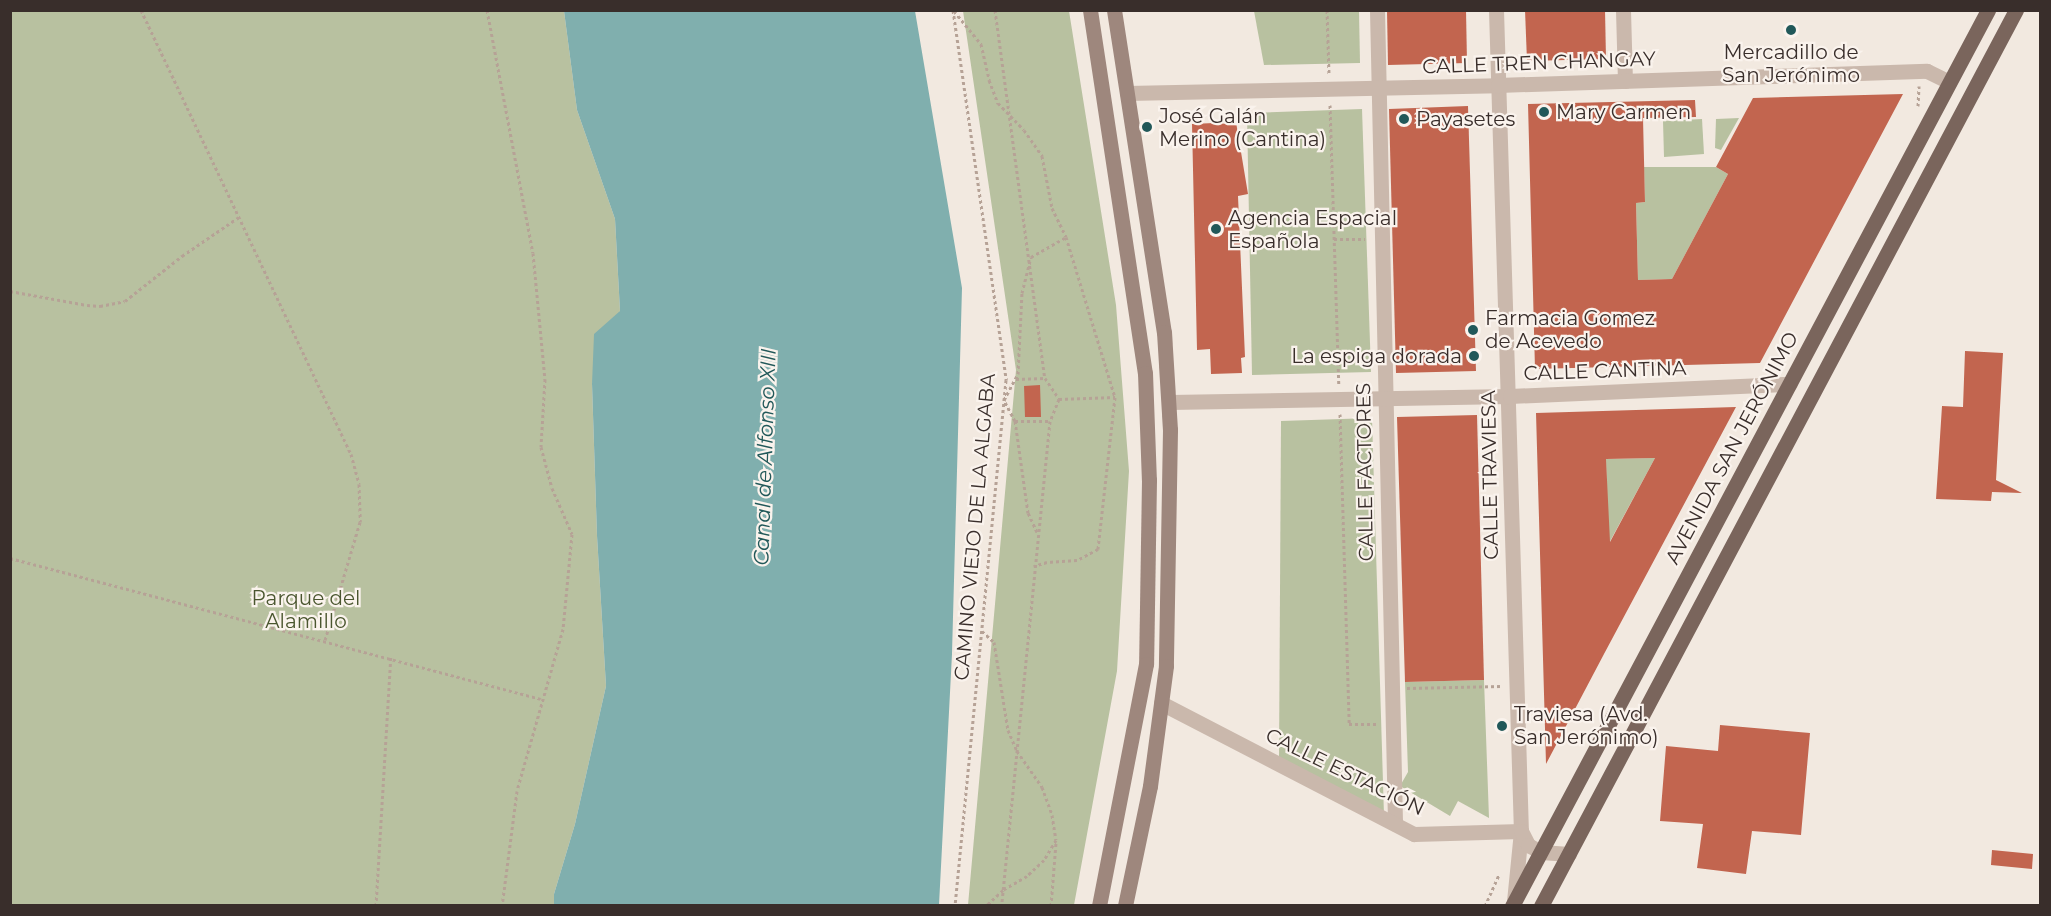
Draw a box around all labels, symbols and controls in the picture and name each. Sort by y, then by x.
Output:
marker: Mercadillo de San Jerónimo [1784,23,1798,37]
place label: Mercadillo de San Jerónimo [1722,40,1860,87]
street label: CALLE TREN CHANGAY [1422,47,1656,79]
place label: Mary Carmen [1556,100,1691,124]
place label: José Galán Merino (Cantina) [1159,104,1326,151]
marker: Mary Carmen [1537,105,1551,119]
place label: Payasetes [1416,107,1515,131]
marker: Payasetes [1397,112,1411,126]
marker: José Galán Merino (Cantina) [1140,120,1154,134]
place label: Agencia Espacial Española [1228,206,1397,253]
marker: Agencia Espacial Española [1209,222,1223,236]
place label: Farmacia Gomez de Acevedo [1485,306,1655,353]
marker: Farmacia Gomez de Acevedo [1466,323,1480,337]
street label: AVENIDA SAN JERÓNIMO [1660,328,1804,568]
place label: La espiga dorada [1291,344,1462,368]
water label: Canal de Alfonso XIII [749,348,781,566]
marker: La espiga dorada [1467,349,1481,363]
street label: CALLE CANTINA [1523,356,1687,386]
street label: CAMINO VIEJO DE LA ALGABA [950,372,1000,682]
street label: CALLE FACTORES [1351,383,1379,561]
street label: CALLE TRAVIESA [1477,390,1503,560]
park label: Parque del Alamillo [252,586,360,633]
place label: Traviesa (Avd. San Jerónimo) [1514,702,1659,749]
marker: Traviesa (Avd. San Jerónimo) [1495,719,1509,733]
street label: CALLE ESTACIÓN [1262,723,1428,821]

